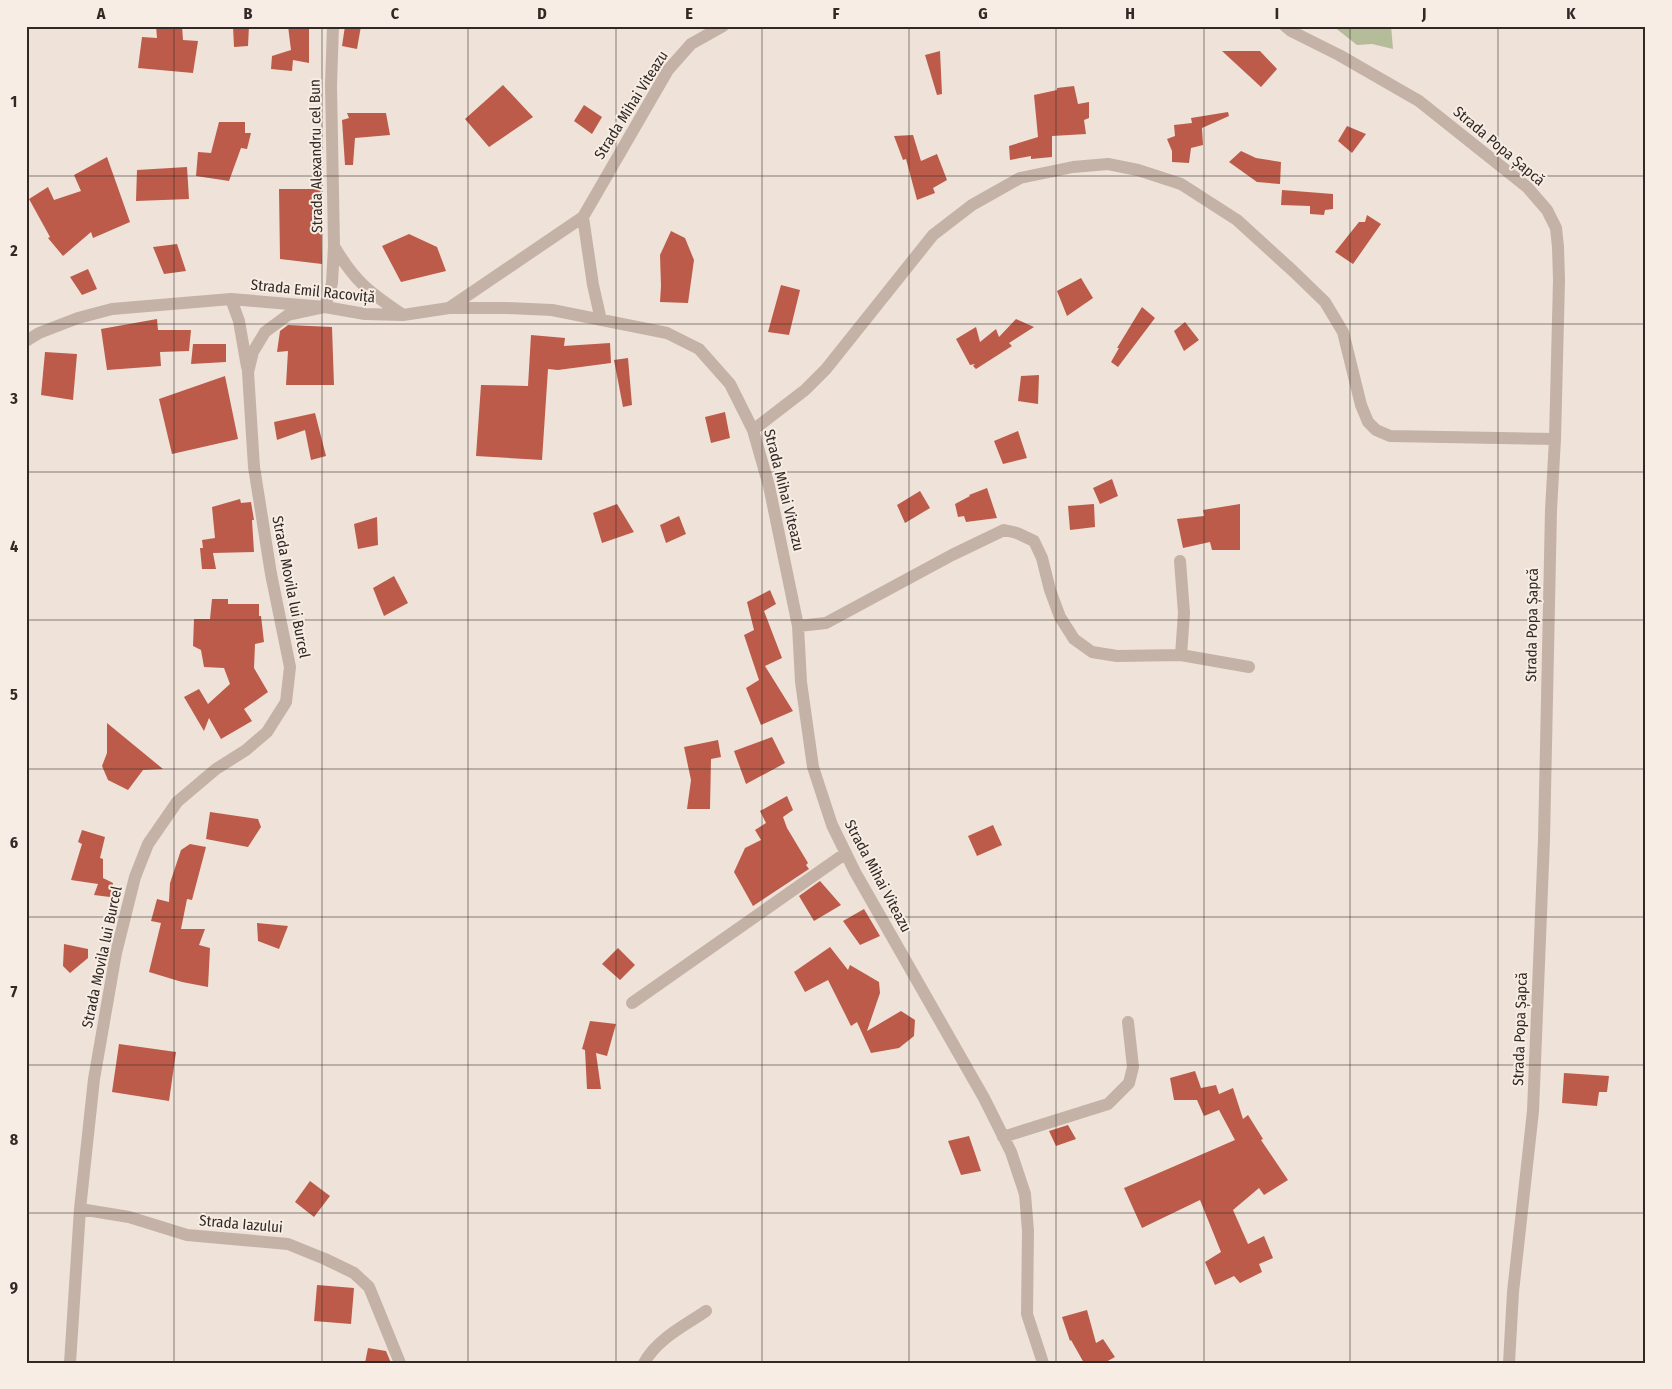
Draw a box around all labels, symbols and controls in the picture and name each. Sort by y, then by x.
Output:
text: A [96,4,106,23]
text: B [244,4,253,23]
text: C [391,4,400,23]
text: D [537,4,547,23]
text: E [685,4,693,23]
text: F [832,4,840,23]
text: G [978,4,988,23]
text: H [1125,4,1135,23]
text: I [1275,4,1279,23]
text: J [1421,4,1426,23]
text: K [1566,4,1576,23]
street label: Strada Mihai Viteazu [590,47,672,163]
street label: Strada Alexandru cel Bun [306,79,326,233]
text: 1 [11,92,17,111]
street label: Strada Popa Șapcă [1449,103,1548,190]
text: 2 [9,241,18,260]
street label: Strada Emil Racoviță [250,276,376,307]
text: 3 [9,389,18,408]
street label: Strada Mihai Viteazu [760,427,808,553]
street label: Strada Movila lui Burcel [268,514,314,660]
text: 4 [10,537,18,556]
street label: Strada Popa Șapcă [1522,568,1543,682]
text: 5 [10,685,18,704]
street label: Strada Mihai Viteazu [841,817,915,935]
text: 6 [10,833,18,852]
street label: Strada Movila lui Burcel [78,884,126,1030]
street label: Strada Popa Șapcă [1509,972,1532,1086]
text: 7 [11,982,18,1001]
text: 8 [10,1130,19,1149]
street label: Strada Iazului [198,1211,284,1237]
text: 9 [10,1278,18,1297]

